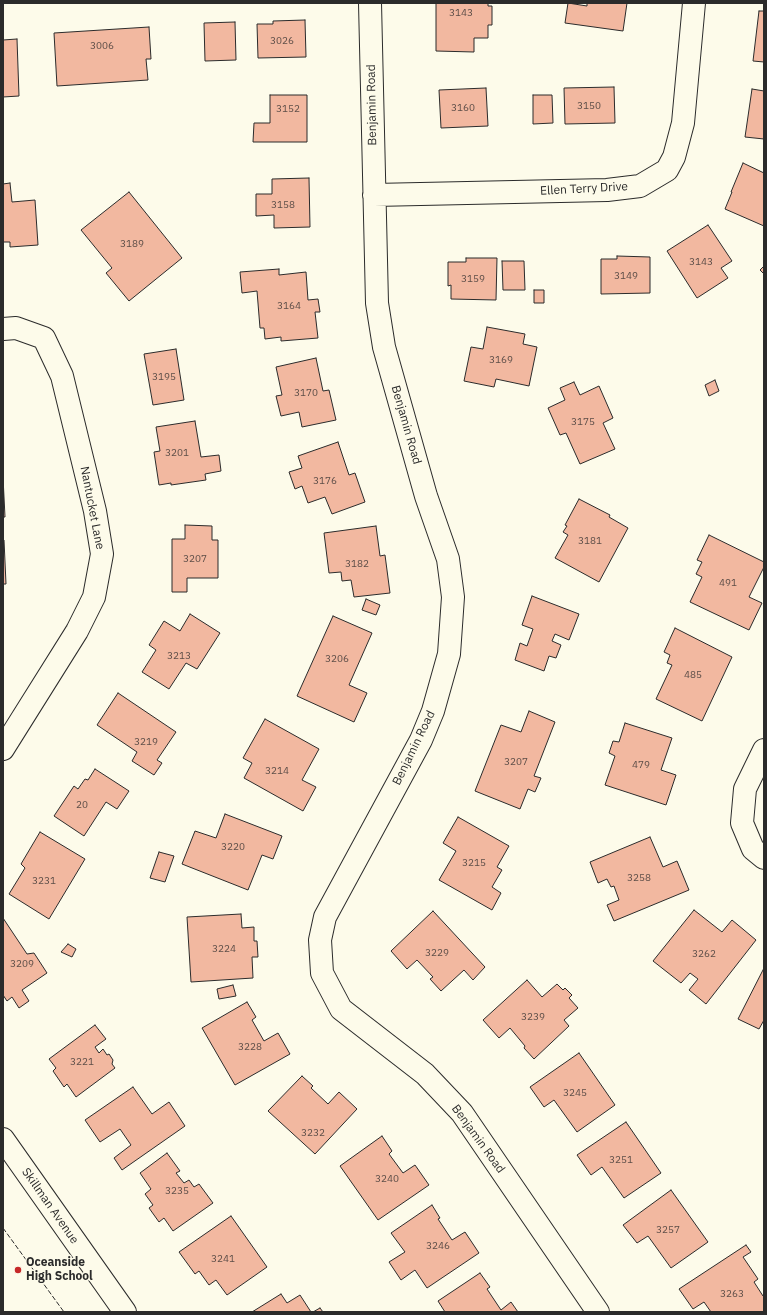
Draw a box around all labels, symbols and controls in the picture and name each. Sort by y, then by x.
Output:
house number: 3143 [449,7,473,19]
house number: 3026 [270,35,294,47]
house number: 3006 [90,40,114,52]
street label: Benjamin Road [364,64,380,146]
house number: 3150 [577,100,601,112]
house number: 3160 [451,102,475,114]
house number: 3152 [276,103,300,115]
street label: Ellen Terry Drive [540,180,628,198]
house number: 3158 [271,199,295,211]
house number: 3189 [120,238,144,250]
house number: 3143 [689,256,713,268]
house number: 3149 [614,270,638,282]
house number: 3159 [461,273,485,285]
house number: 3164 [277,300,301,312]
house number: 3169 [489,354,513,366]
house number: 3195 [152,371,176,383]
street label: Benjamin Road [388,384,424,466]
house number: 3170 [294,387,318,399]
house number: 3175 [571,416,595,428]
house number: 3201 [165,447,189,459]
street label: Nantucket Lane [77,465,107,551]
house number: 3176 [313,475,337,487]
house number: 3181 [578,535,602,547]
house number: 3207 [183,553,207,565]
house number: 3182 [345,558,369,570]
house number: 491 [719,577,737,589]
house number: 3213 [167,650,191,662]
house number: 3206 [325,653,349,665]
house number: 485 [684,669,702,681]
street label: Benjamin Road [390,708,438,788]
house number: 3219 [134,736,158,748]
house number: 3207 [504,756,528,768]
house number: 479 [632,759,650,771]
house number: 3214 [265,765,289,777]
house number: 20 [76,799,88,811]
house number: 3220 [221,841,245,853]
house number: 3215 [462,857,486,869]
house number: 3258 [627,872,651,884]
house number: 3231 [32,875,56,887]
house number: 3224 [212,943,236,955]
house number: 3229 [425,947,449,959]
house number: 3262 [692,948,716,960]
house number: 3209 [10,958,34,970]
house number: 3239 [521,1011,545,1023]
house number: 3228 [238,1041,262,1053]
house number: 3221 [70,1056,94,1068]
house number: 3245 [563,1087,587,1099]
street label: Benjamin Road [448,1102,508,1176]
house number: 3232 [301,1127,325,1139]
house number: 3251 [609,1154,633,1166]
street label: Skillman Avenue [18,1165,82,1247]
house number: 3240 [375,1173,399,1185]
house number: 3235 [165,1185,189,1197]
house number: 3257 [656,1224,680,1236]
house number: 3246 [426,1240,450,1252]
house number: 3241 [211,1253,235,1265]
place label: Oceanside High School [26,1256,93,1284]
marker: Oceanside High School [13,1265,23,1275]
house number: 3263 [720,1288,744,1300]

